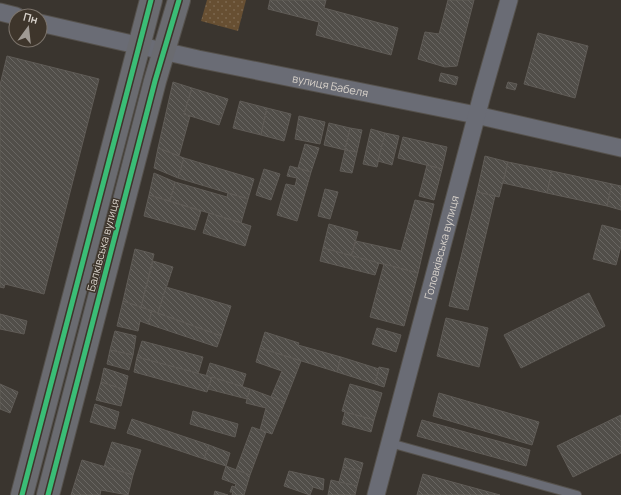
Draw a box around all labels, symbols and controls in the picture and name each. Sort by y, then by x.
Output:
north arrow [8,8,48,48]
text: Пн [22,9,40,27]
street label: вулиця Бабеля [291,70,370,100]
street label: Головківська вулиця [420,194,462,301]
street label: Балківська вулиця [83,197,122,293]

